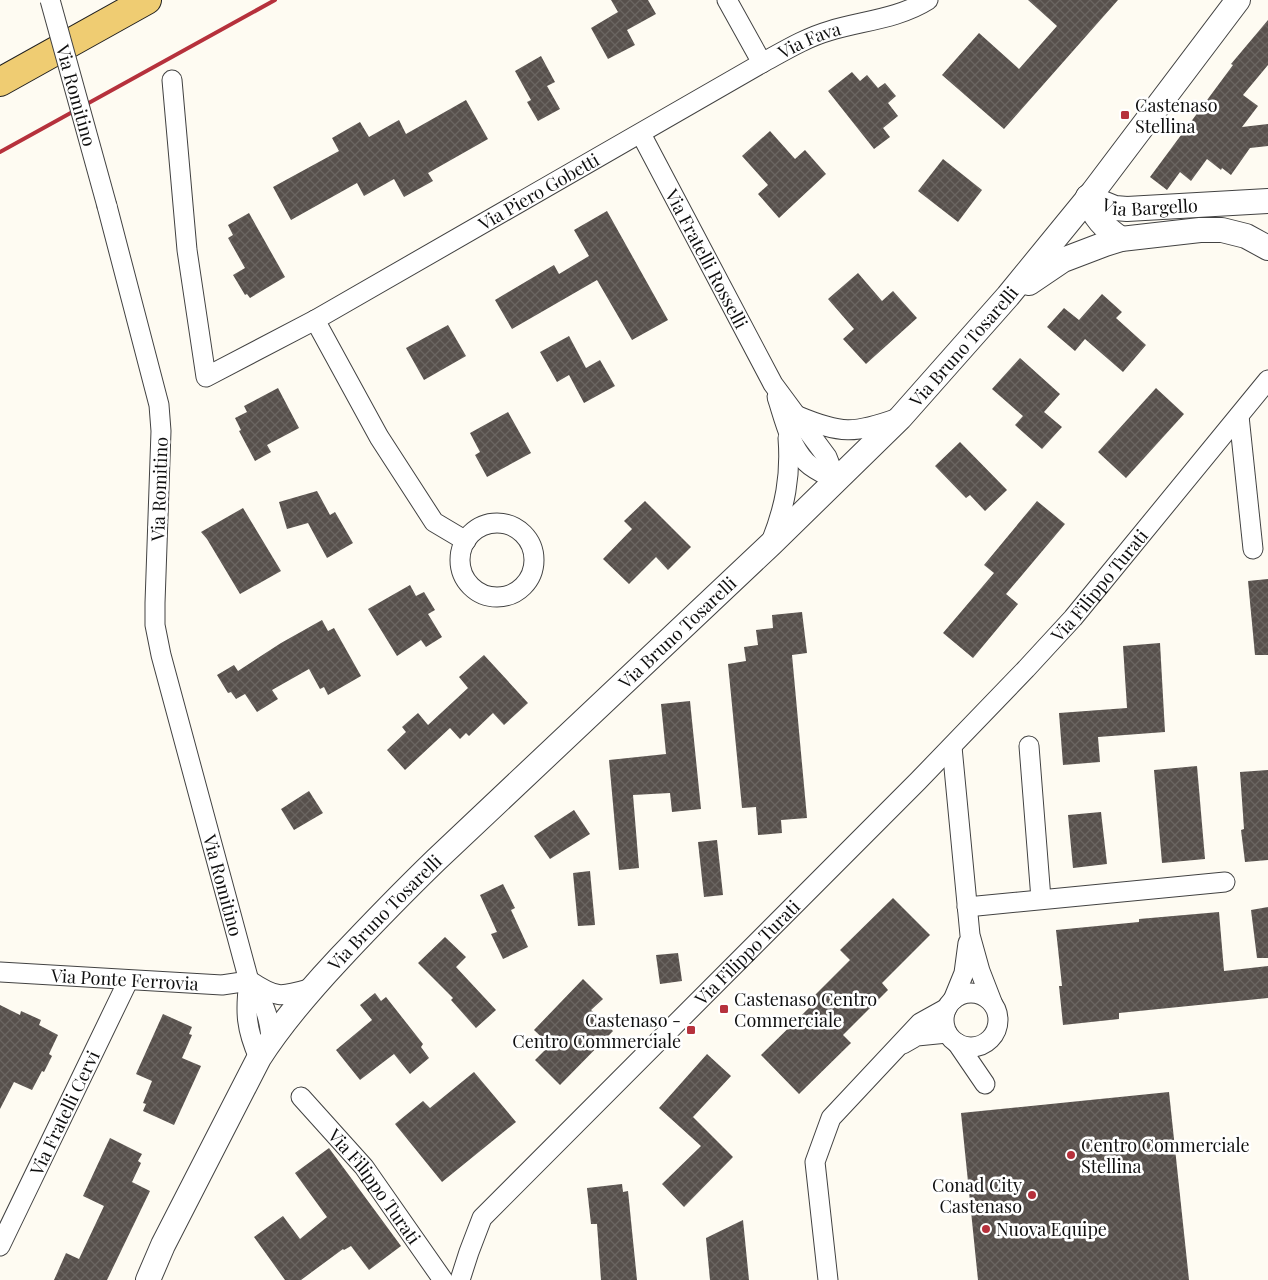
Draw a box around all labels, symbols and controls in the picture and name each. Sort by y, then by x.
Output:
street label: Via Fava [773,16,843,64]
street label: Via Romitino [51,41,102,149]
place label: Castenaso Stellina [1135,93,1218,138]
marker: Castenaso Stellina [1119,109,1131,121]
street label: Via Piero Gobetti [473,147,603,236]
street label: Via Fratelli Rosselli [660,184,754,333]
street label: Via Bargello [1097,192,1198,221]
street label: Via Bruno Tosarelli [903,281,1023,412]
street label: Via Romitino [145,436,173,543]
street label: Via Filippo Turati [1045,524,1153,647]
street label: Via Bruno Tosarelli [613,571,741,694]
street label: Via Romitino [198,831,248,939]
street label: Via Bruno Tosarelli [322,849,447,976]
street label: Via Filippo Turati [689,895,805,1011]
street label: Via Ponte Ferrovia [49,963,199,996]
place label: Castenaso Centro Commerciale [734,987,877,1032]
marker: Castenaso Centro Commerciale [718,1003,730,1015]
place label: Castenaso - Centro Commerciale [512,1008,681,1053]
marker: Castenaso - Centro Commerciale [685,1024,697,1036]
street label: Via Fratelli Cervi [24,1046,105,1180]
street label: Via Filippo Turati [322,1123,426,1249]
place label: Centro Commerciale Stellina [1081,1133,1250,1178]
marker: Centro Commerciale Stellina [1065,1149,1077,1161]
place label: Conad City Castenaso [932,1173,1022,1218]
marker: Conad City Castenaso [1026,1189,1038,1201]
place label: Nuova Equipe [996,1217,1107,1241]
marker: Nuova Equipe [980,1223,992,1235]

